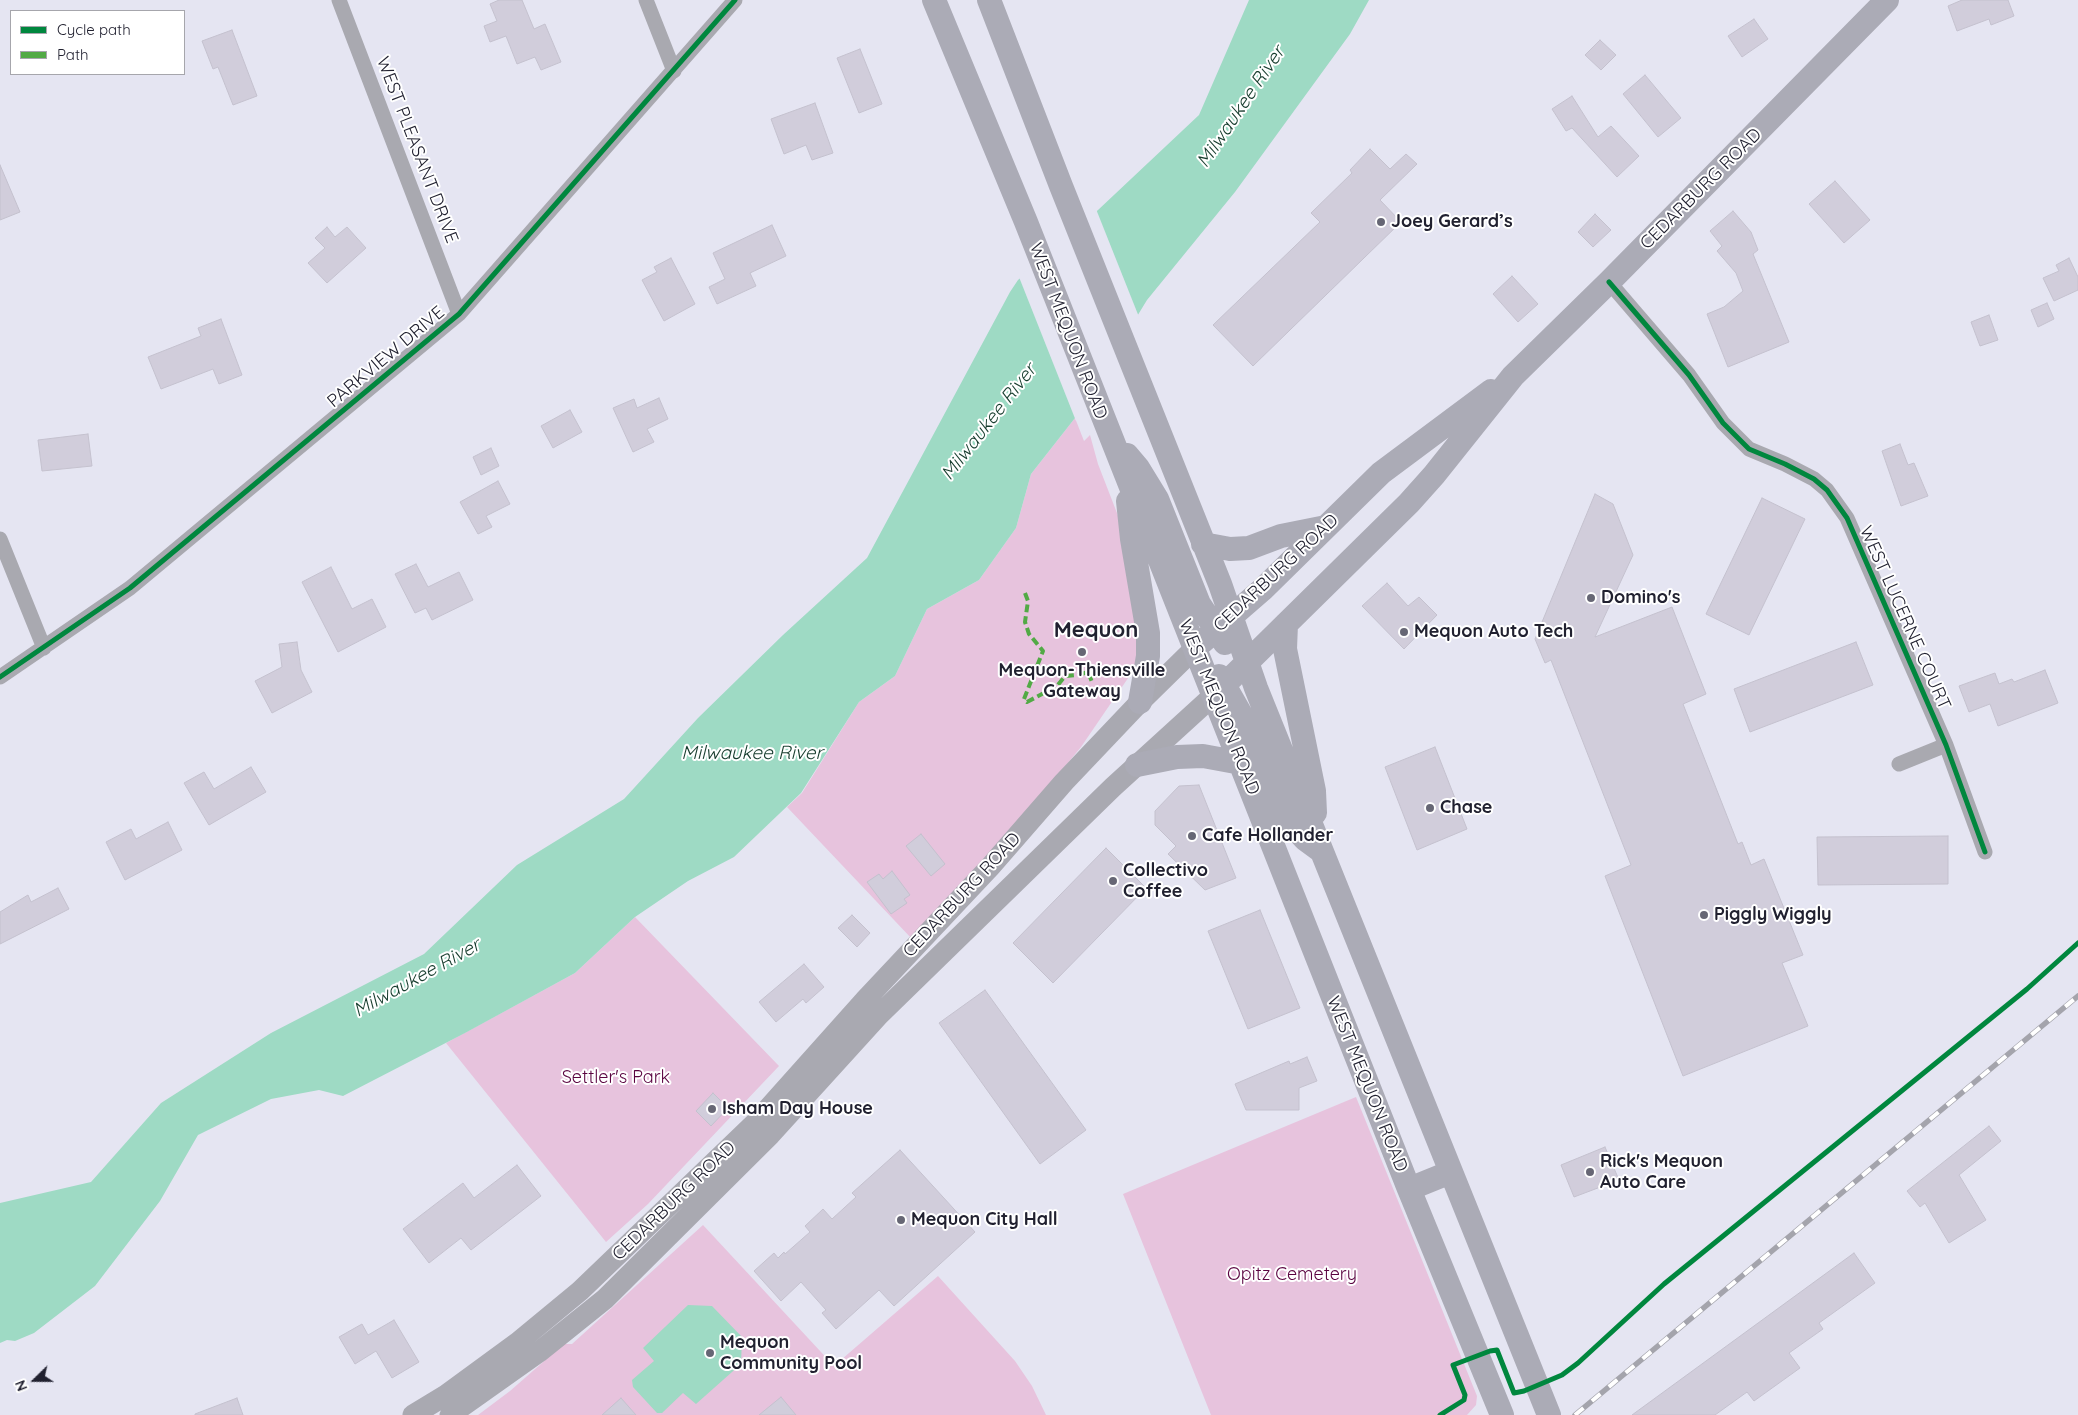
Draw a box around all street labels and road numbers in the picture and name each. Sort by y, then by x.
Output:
street label: WEST PLEASANT DRIVE [371,54,463,246]
street label: CEDARBURG ROAD [1636,124,1766,254]
street label: WEST MEQUON ROAD [1024,240,1112,422]
street label: PARKVIEW DRIVE [323,302,449,412]
street label: CEDARBURG ROAD [1209,510,1343,636]
street label: WEST LUCERNE COURT [1855,523,1955,713]
street label: WEST MEQUON ROAD [1174,616,1264,798]
street label: CEDARBURG ROAD [899,828,1025,962]
street label: WEST MEQUON ROAD [1322,993,1412,1175]
street label: CEDARBURG ROAD [608,1137,740,1265]

